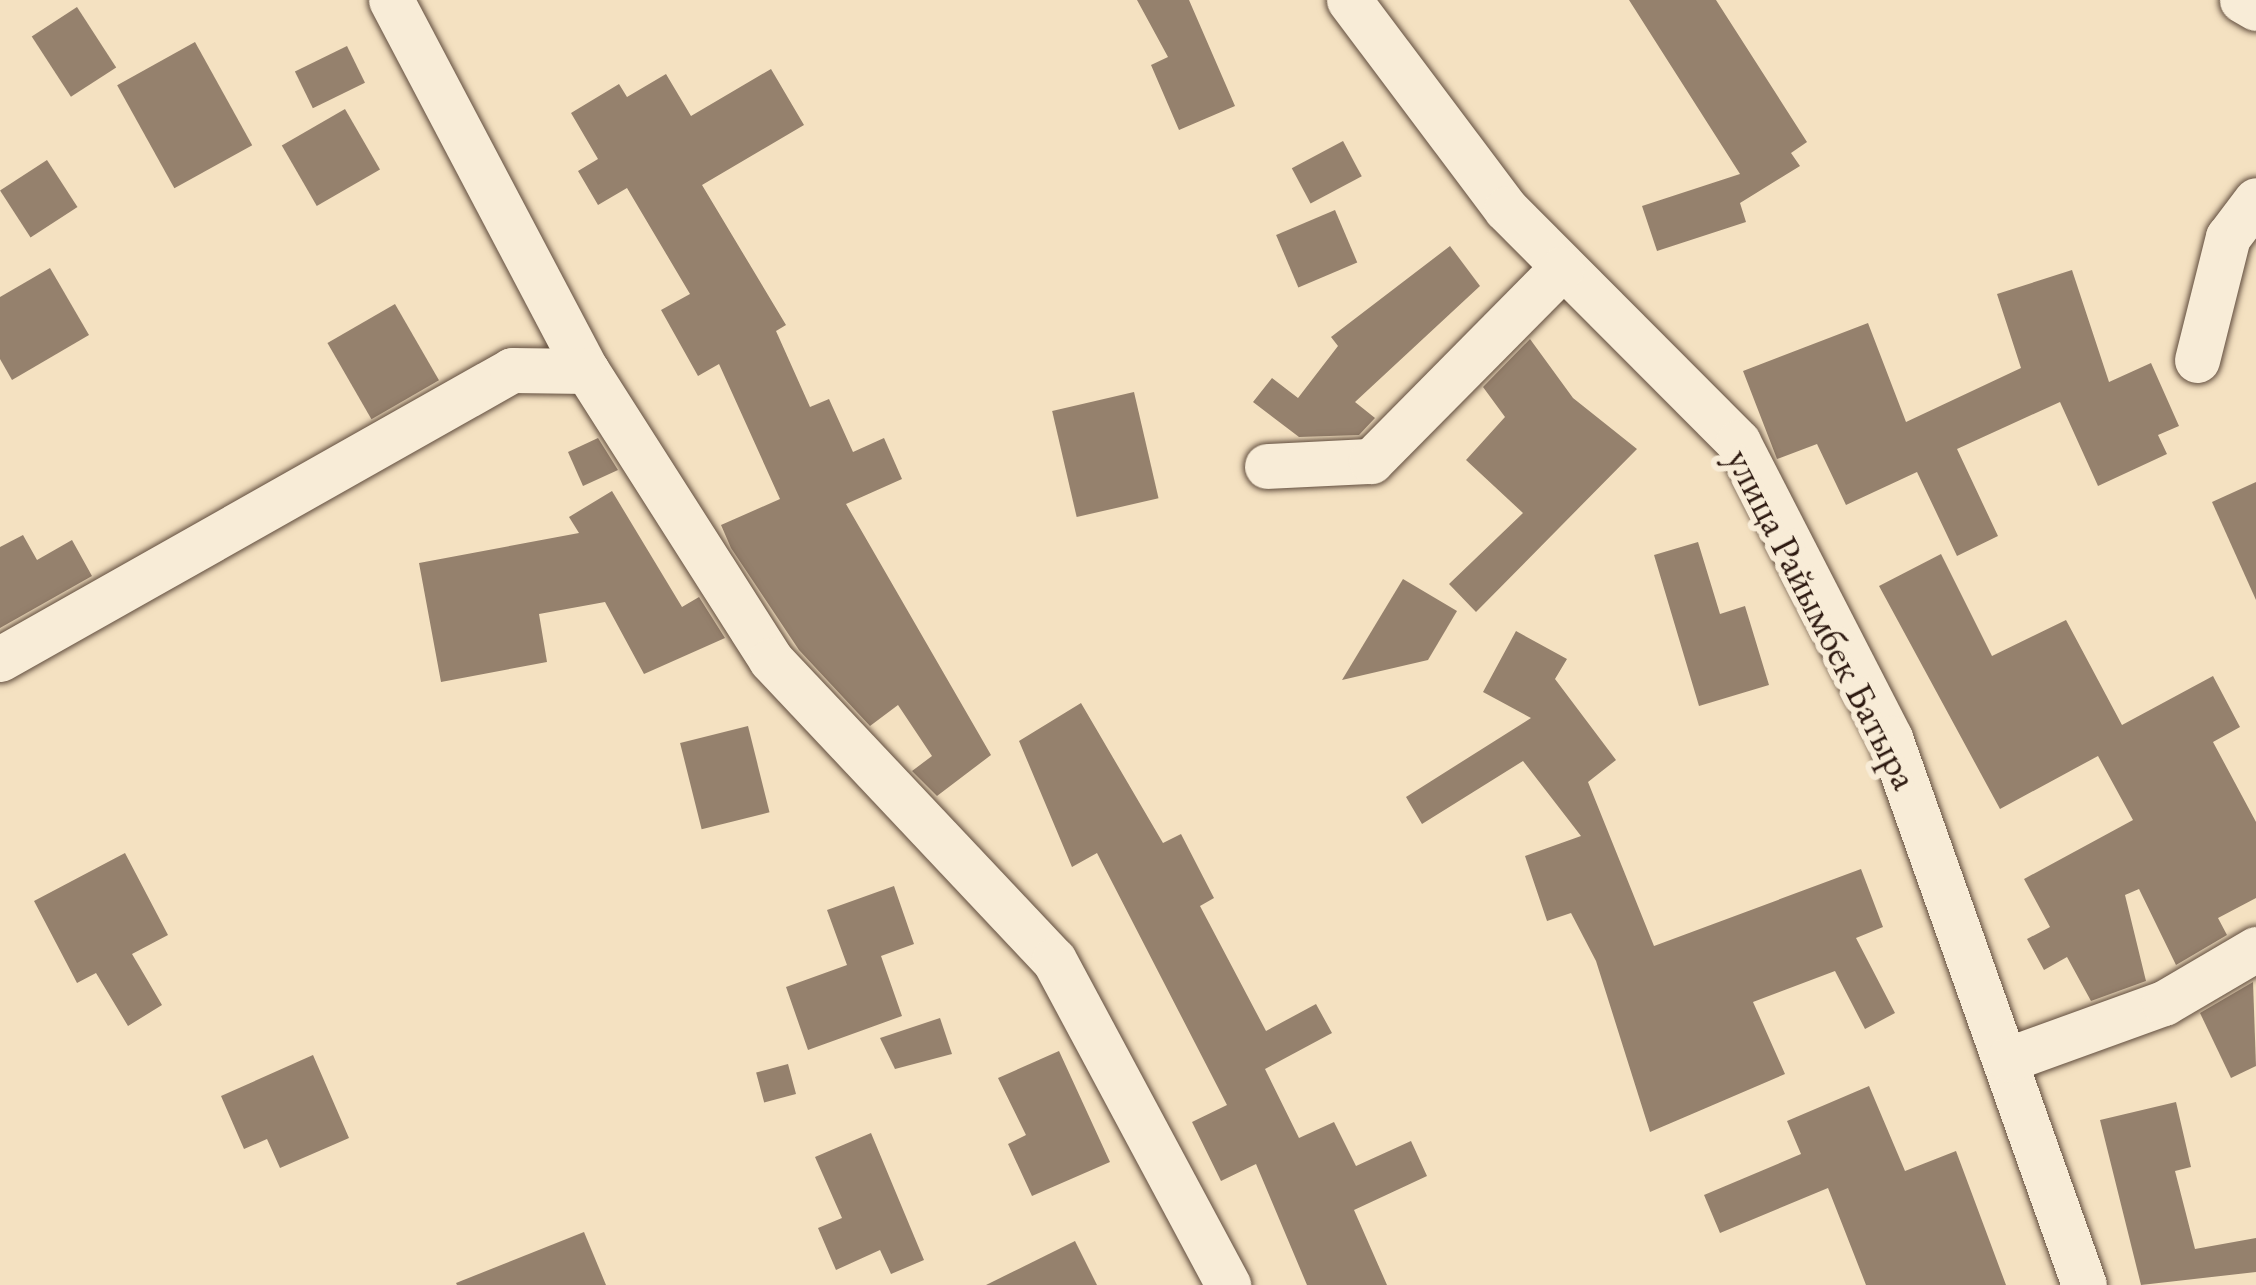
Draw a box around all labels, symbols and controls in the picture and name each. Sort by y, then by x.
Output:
street label: улица Райымбек Батыра [1716,441,1928,797]

